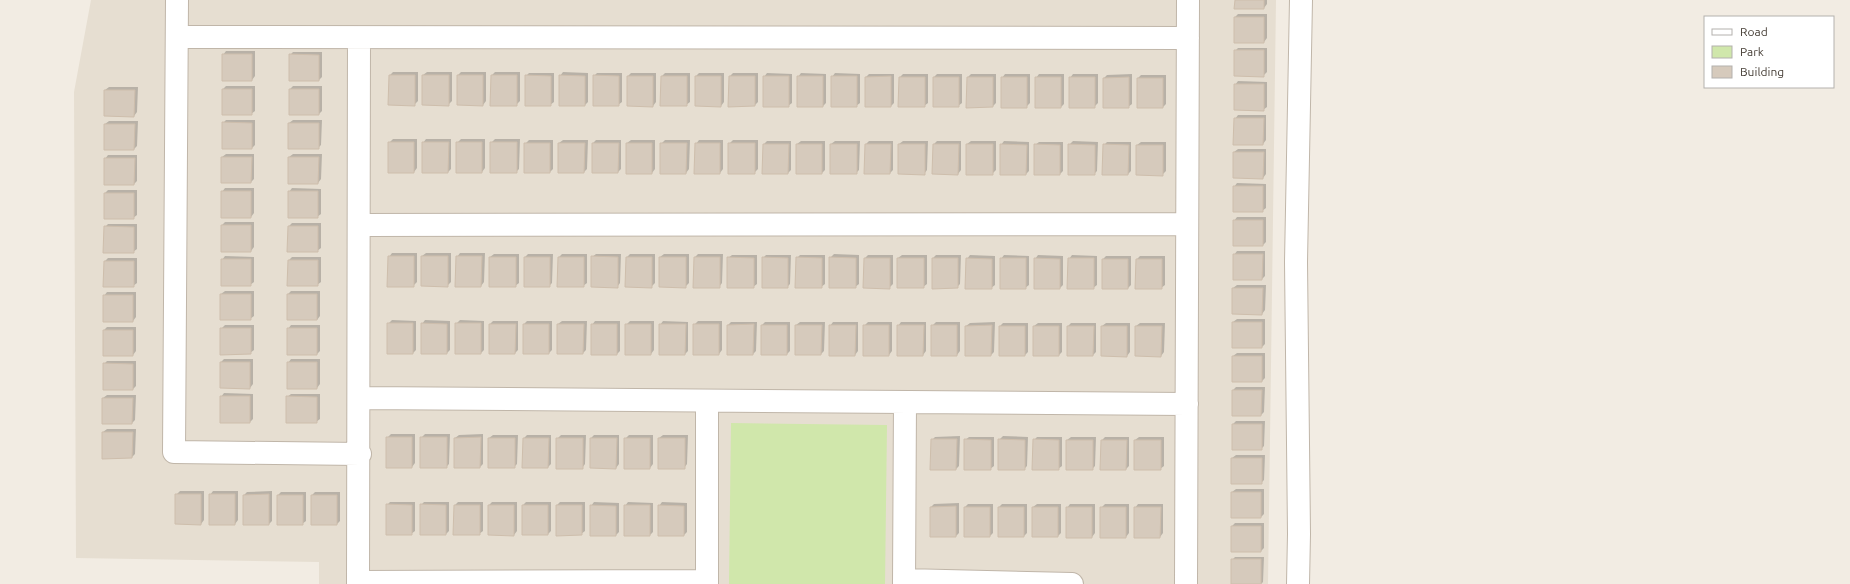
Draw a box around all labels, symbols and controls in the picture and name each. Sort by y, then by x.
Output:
legend [1704,16,1834,88]
text: Road [1740,25,1768,38]
text: Park [1740,45,1764,58]
text: Building [1740,65,1784,78]

